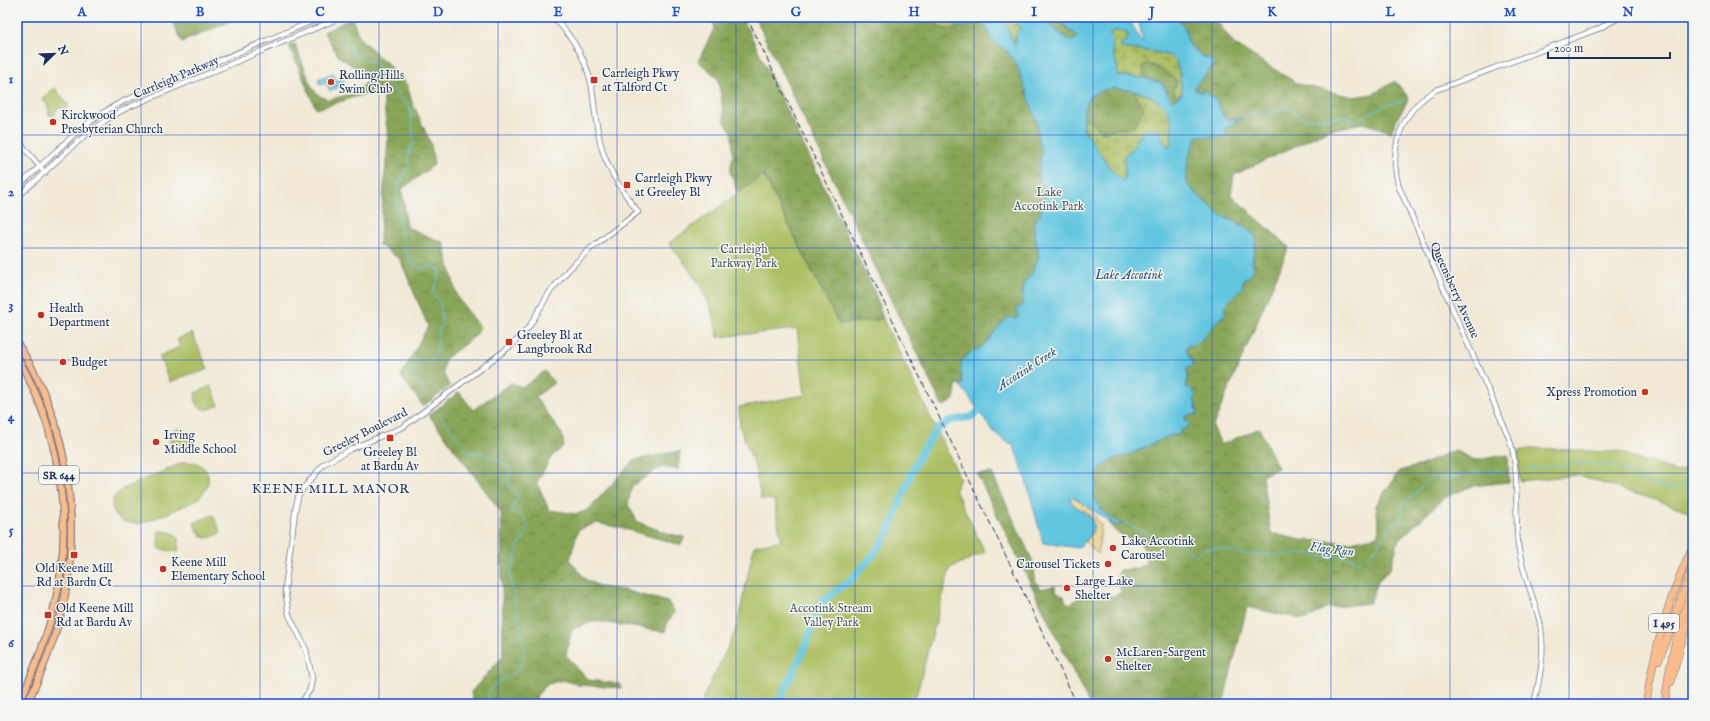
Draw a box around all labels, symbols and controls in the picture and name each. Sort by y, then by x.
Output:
text: A [77,4,88,21]
text: B [196,4,205,21]
text: C [315,4,325,21]
text: D [433,4,444,21]
text: E [553,4,563,21]
text: F [672,4,681,21]
text: G [791,4,802,21]
text: H [908,4,920,21]
text: I [1031,4,1037,21]
text: J [1147,4,1155,21]
text: K [1267,4,1277,21]
text: L [1384,4,1395,21]
text: M [1504,4,1517,21]
text: N [1621,4,1634,21]
north arrow [34,34,74,74]
scale bar [1548,34,1670,60]
text: 200 m [1554,41,1583,56]
text: N [54,42,71,58]
street label: Carrleigh Parkway [131,53,221,102]
place label: Carrleigh Pkwy at Talford Ct [602,66,679,95]
place label: Rolling Hills Swim Club [339,68,404,97]
text: 1 [9,71,14,88]
marker: Carrleigh Pkwy at Talford Ct [589,75,599,85]
marker: Rolling Hills Swim Club [326,77,336,87]
place label: Kirckwood Presbyterian Church [61,108,163,137]
marker: Kirckwood Presbyterian Church [48,117,58,127]
place label: Carrleigh Pkwy at Greeley Bl [635,171,712,200]
marker: Carrleigh Pkwy at Greeley Bl [622,180,632,190]
text: 2 [8,184,14,201]
park label: Lake Accotink Park [1013,185,1085,214]
street label: Queensberry Avenue [1427,240,1483,341]
park label: Carrleigh Parkway Park [710,242,778,271]
water label: Lake Accotink [1094,267,1164,284]
text: 3 [9,297,14,314]
place label: Health Department [49,301,110,331]
marker: Health Department [36,310,46,320]
place label: Greeley Bl at Langbrook Rd [517,328,592,357]
marker: Greeley Bl at Langbrook Rd [504,337,514,347]
water label: Accotink Creek [992,343,1061,396]
place label: Budget [71,355,108,370]
marker: Budget [58,357,68,367]
place label: Xpress Promotion [1546,385,1638,401]
marker: Xpress Promotion [1640,387,1650,397]
street label: Greeley Boulevard [320,404,411,460]
text: 4 [8,409,15,426]
place label: Irving Middle School [164,428,237,457]
marker: Greeley Bl at Bardu Av [385,433,395,443]
marker: Irving Middle School [151,437,161,447]
place label: Greeley Bl at Bardu Av [361,445,420,474]
road number: SR 644 [39,466,79,484]
district label: KEENE MILL MANOR [252,481,410,498]
text: 5 [9,522,14,539]
place label: Lake Accotink Carousel [1121,534,1195,563]
water label: Flag Run [1309,538,1355,562]
marker: Lake Accotink Carousel [1108,543,1118,553]
marker: Old Keene Mill Rd at Bardu Ct [69,550,79,560]
place label: Keene Mill Elementary School [171,555,266,584]
place label: Carousel Tickets [1016,557,1100,572]
marker: Carousel Tickets [1103,559,1113,569]
place label: Old Keene Mill Rd at Bardu Ct [35,561,113,590]
marker: Keene Mill Elementary School [158,564,168,574]
place label: Large Lake Shelter [1075,574,1134,603]
marker: Large Lake Shelter [1062,583,1072,593]
place label: Old Keene Mill Rd at Bardu Av [56,601,134,630]
park label: Accotink Stream Valley Park [789,601,872,630]
marker: Old Keene Mill Rd at Bardu Av [43,610,53,620]
road number: I 495 [1649,614,1679,632]
text: 6 [8,635,14,652]
place label: McLaren-Sargent Shelter [1116,645,1206,674]
marker: McLaren-Sargent Shelter [1103,654,1113,664]

